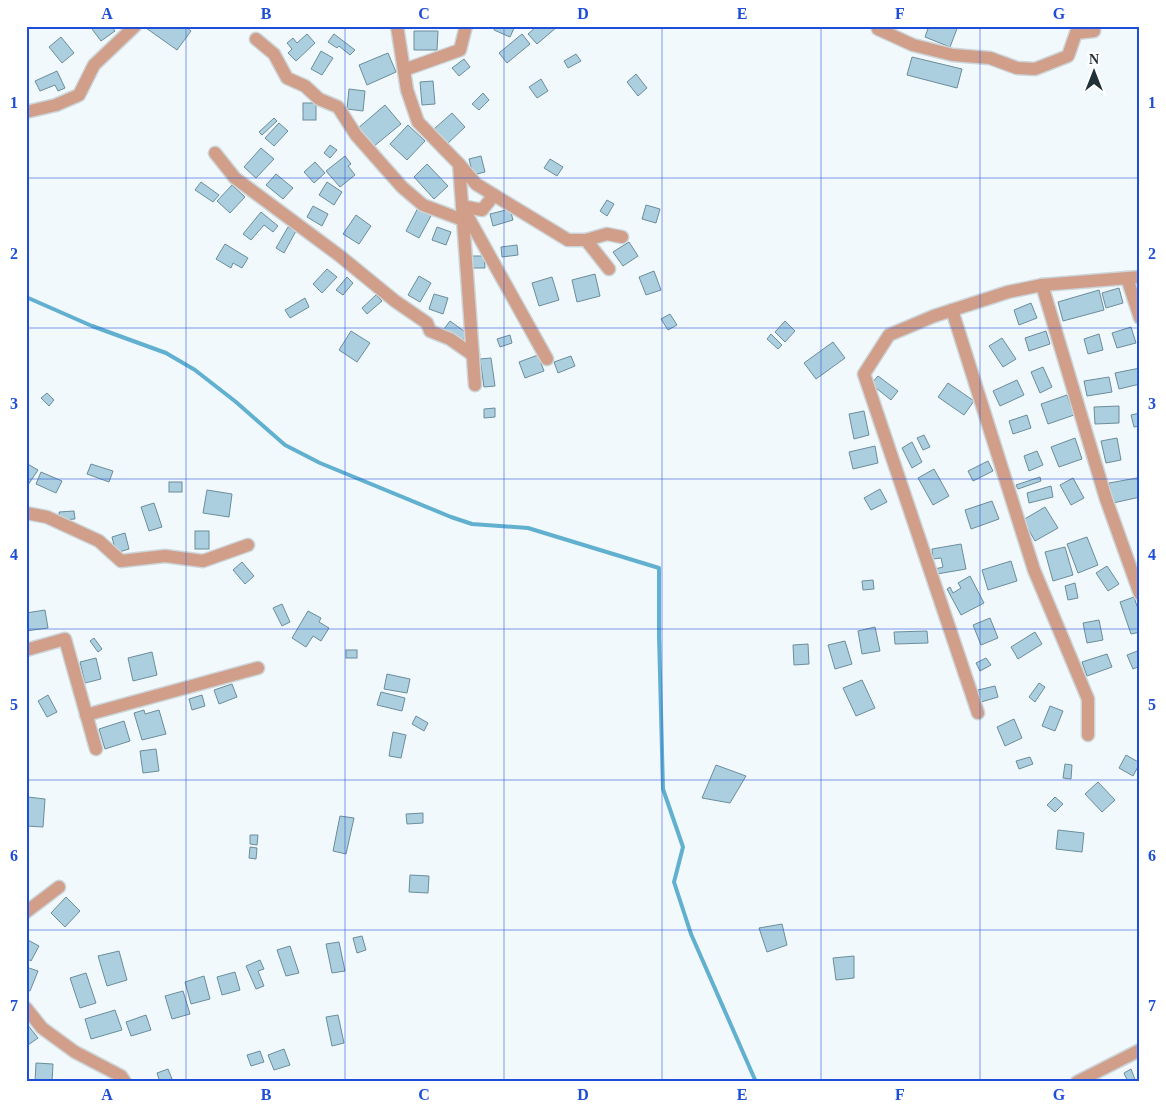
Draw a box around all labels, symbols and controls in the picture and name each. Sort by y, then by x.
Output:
text: A [101,5,113,22]
text: B [261,5,272,22]
text: C [418,5,430,22]
text: D [577,5,589,22]
text: E [737,5,747,22]
text: F [895,5,905,22]
text: G [1053,5,1066,22]
north arrow [1068,48,1118,98]
text: N [1089,52,1099,67]
text: 1 [10,94,18,111]
text: 1 [1148,94,1156,111]
text: 2 [10,245,18,262]
text: 2 [1148,245,1156,262]
text: 3 [10,395,18,412]
text: 3 [1148,395,1156,412]
text: 4 [10,546,18,563]
text: 4 [1148,546,1156,563]
text: 5 [10,696,18,713]
text: 5 [1148,696,1156,713]
text: 6 [10,847,18,864]
text: 6 [1148,847,1156,864]
text: 7 [10,997,18,1014]
text: 7 [1148,997,1156,1014]
text: A [101,1086,113,1103]
text: B [261,1086,272,1103]
text: C [418,1086,430,1103]
text: D [577,1086,589,1103]
text: E [737,1086,747,1103]
text: F [895,1086,905,1103]
text: G [1053,1086,1066,1103]

